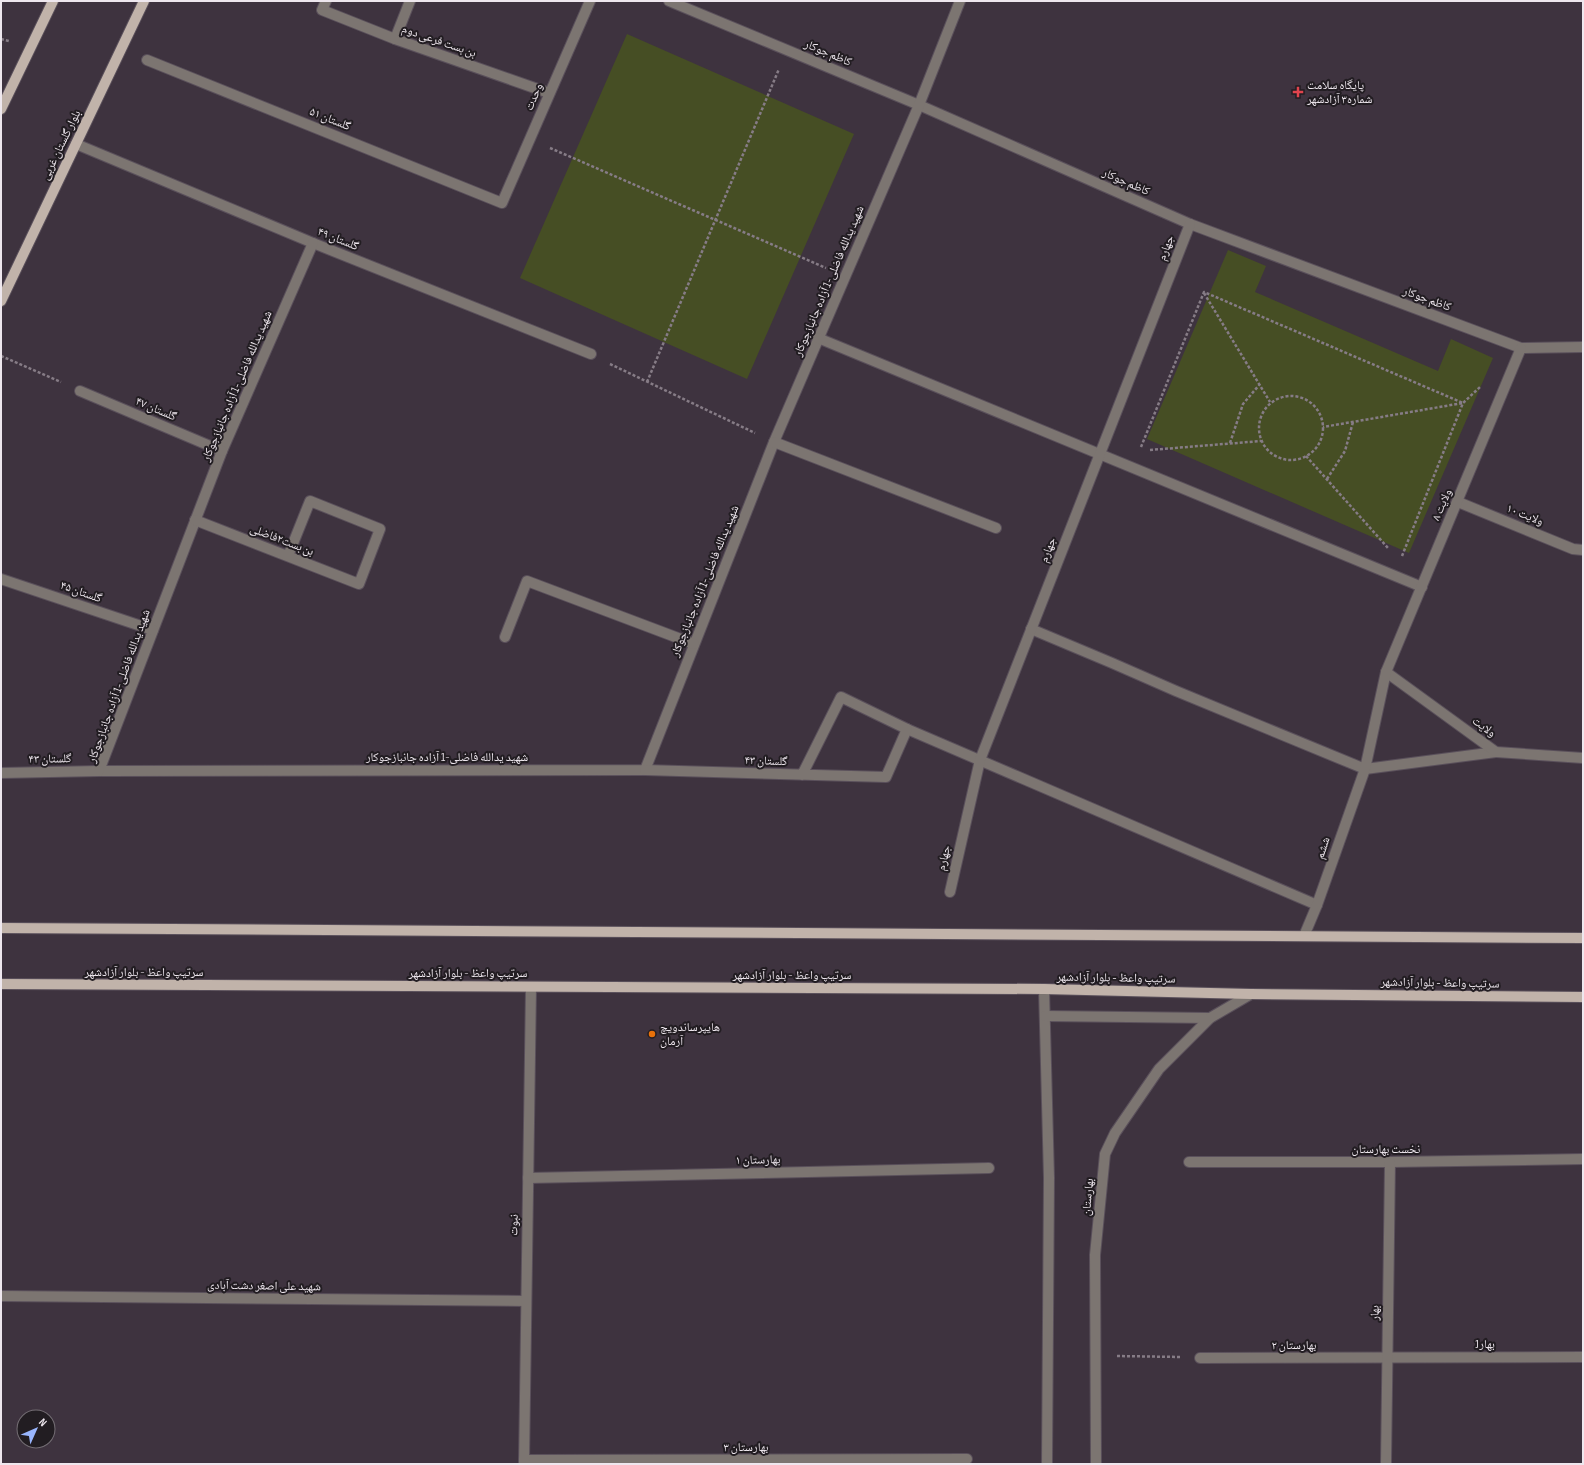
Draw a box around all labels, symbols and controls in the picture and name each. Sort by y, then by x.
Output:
street label: بن بست فرعی دوم [400,21,478,61]
street label: کاظم جوکار [801,36,854,70]
place label: پایگاه سلامت شماره۳ آزادشهر [1306,78,1372,107]
street label: وحدت [522,81,546,113]
marker: پایگاه سلامت شماره۳ آزادشهر [1292,86,1304,98]
street label: گلستان ۵۱ [307,104,353,134]
street label: بلوار گلستان غربی [38,108,84,182]
street label: کاظم جوکار [1099,165,1152,199]
street label: شهید یدالله فاضلی-1 آزاده جانبازجوکار [790,203,868,360]
street label: گلستان ۴۹ [315,224,361,254]
street label: جهارم [1154,233,1178,263]
street label: کاظم جوکار [1400,283,1453,315]
street label: شهید یدالله فاضلی-1 آزاده جانبازجوکار [198,308,276,465]
street label: گلستان ۴۷ [133,394,179,424]
street label: ولایت ۸ [1429,487,1455,523]
street label: ولایت ۱۰ [1504,501,1546,529]
street label: شهید یدالله فاضلی-1 آزاده جانبازجوکار [667,503,742,660]
street label: بن بست۲فاضلی [248,521,316,559]
street label: جهارم [1036,535,1060,565]
street label: گلستان ۴۵ [58,578,104,606]
street label: شهید یدالله فاضلی-1 آزاده جانبازجوکار [84,607,154,766]
street label: ولایت [1469,713,1499,741]
street label: شهید یدالله فاضلی-1 آزاده جانبازجوکار [365,750,528,765]
street label: گلستان ۴۳ [28,751,72,767]
street label: گلستان ۴۳ [744,753,788,769]
street label: ششم [1312,835,1334,861]
street label: جهارم [934,843,954,872]
street label: سرتیپ واعظ - بلوار آزادشهر [84,965,204,980]
street label: سرتیپ واعظ - بلوار آزادشهر [408,966,528,981]
street label: سرتیپ واعظ - بلوار آزادشهر [732,968,852,983]
street label: سرتیپ واعظ - بلوار آزادشهر [1055,969,1176,987]
street label: سرتیپ واعظ - بلوار آزادشهر [1379,974,1500,992]
place label: هایپرساندویچ آرمان [660,1020,720,1049]
marker: هایپرساندویچ آرمان [647,1029,657,1039]
street label: نخست بهارستان [1352,1142,1420,1157]
street label: بهارستان ۱ [735,1152,781,1168]
street label: بهارستان [1079,1178,1097,1216]
street label: نبوت [506,1214,522,1236]
street label: شهید علی اصغر دشت آبادی [207,1278,321,1294]
street label: بهار [1367,1305,1383,1322]
street label: بهار1 [1475,1337,1495,1352]
street label: بهارستان ۲ [1271,1338,1317,1353]
north arrow [16,1409,56,1449]
text: N [36,1416,49,1429]
street label: بهارستان ۳ [723,1440,769,1455]

